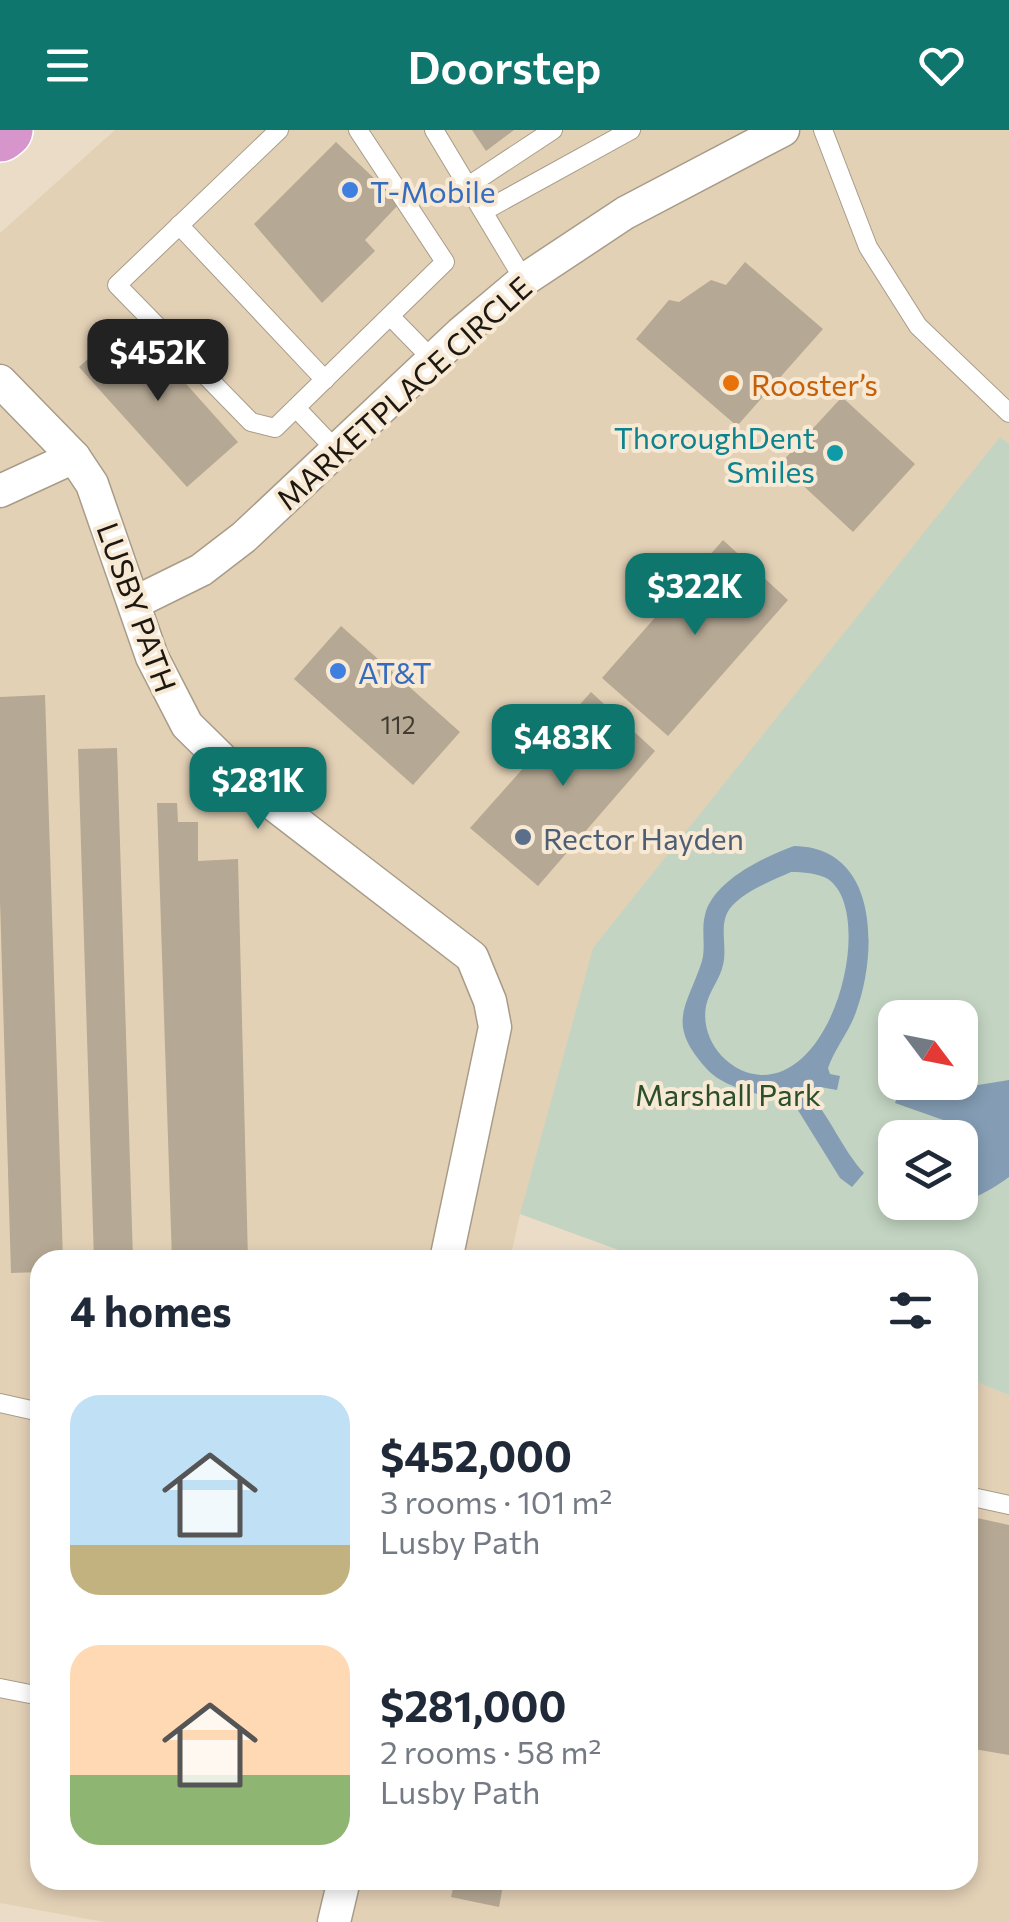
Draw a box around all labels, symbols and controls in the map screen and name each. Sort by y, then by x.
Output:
icon: menu [40,38,95,93]
text: Doorstep [407,38,602,93]
icon: heart [914,38,969,93]
place label: T-Mobile [370,172,496,209]
marker: T-Mobile [339,179,361,201]
street label: MARKETPLACE CIRCLE [268,268,538,516]
pin: $452K [88,319,228,404]
text: $452K [109,331,207,371]
place label: Rooster’s [751,365,878,402]
marker: Rooster’s [720,372,742,394]
place label: ThoroughDent Smiles [614,418,815,489]
marker: ThoroughDent Smiles [824,442,846,464]
street label: LUSBY PATH [90,517,186,697]
pin: $322K [625,553,765,638]
text: $322K [647,565,743,605]
place label: AT&T [358,653,432,690]
marker: AT&T [327,660,349,682]
pin: $483K [493,704,633,789]
house number: 112 [380,709,416,739]
text: $483K [514,716,612,756]
pin: $281K [188,747,328,832]
text: $281K [211,759,305,799]
place label: Rector Hayden [543,819,744,856]
marker: Rector Hayden [512,826,534,848]
north arrow [878,1000,978,1100]
map controls [878,1000,978,1220]
park label: Marshall Park [635,1075,821,1112]
button: layers [878,1120,978,1220]
icon: filters [883,1283,938,1338]
text: 4 homes [70,1284,232,1336]
text: $452,000 [380,1429,572,1481]
icon: home [150,1435,270,1555]
text: 3 rooms · 101 m² [380,1481,612,1521]
text: Lusby Path [380,1521,540,1561]
text: $281,000 [380,1679,566,1731]
icon: home [150,1685,270,1805]
text: 2 rooms · 58 m² [380,1731,601,1771]
text: Lusby Path [380,1771,540,1811]

